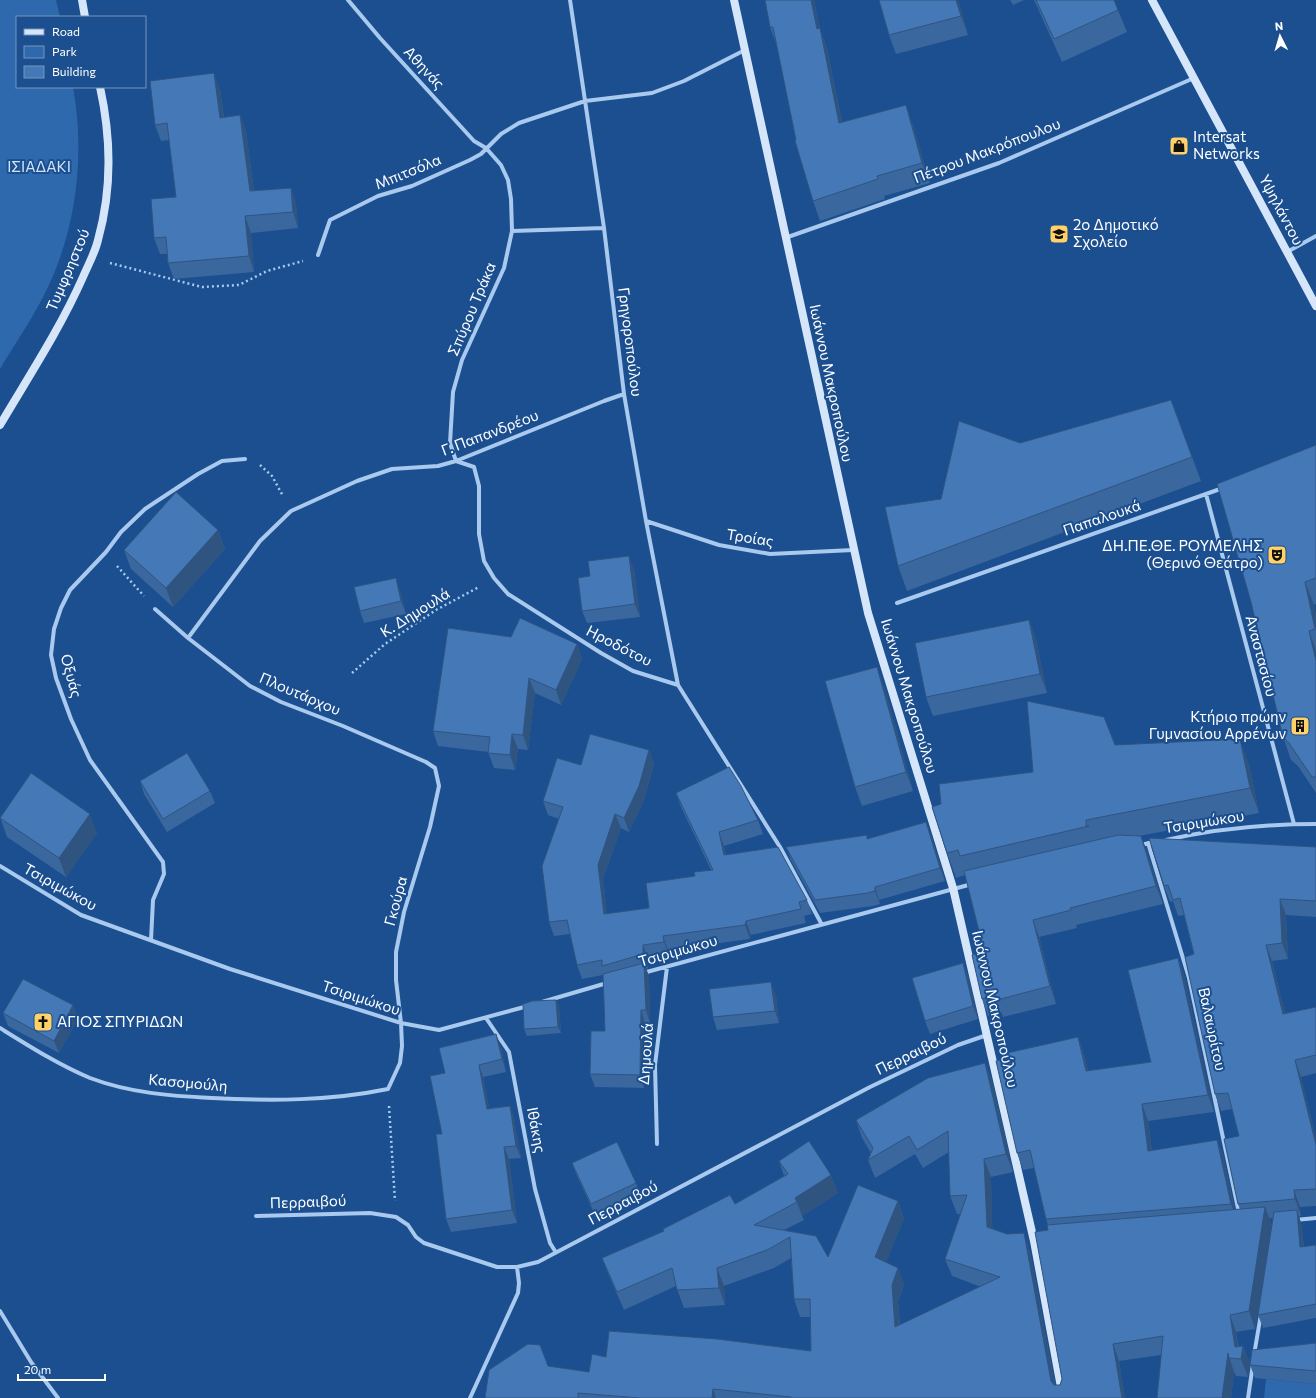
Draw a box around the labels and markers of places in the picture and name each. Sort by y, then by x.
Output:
place label: Intersat Networks [1193,127,1260,162]
shop icon: Intersat Networks [1168,135,1190,157]
place label: 2ο Δημοτικό Σχολείο [1073,215,1159,250]
school or university icon: 2ο Δημοτικό Σχολείο [1048,223,1070,245]
place label: ΔΗ.ΠΕ.ΘΕ. ΡΟΥΜΕΛΗΣ (Θερινό Θεάτρο) [1102,536,1263,571]
theatre icon: ΔΗ.ΠΕ.ΘΕ. ΡΟΥΜΕΛΗΣ (Θερινό Θεάτρο) [1266,544,1288,566]
place label: Κτήριο πρώην Γυμνασίου Αρρένων [1149,707,1286,742]
building icon: Κτήριο πρώην Γυμνασίου Αρρένων [1289,715,1311,737]
church icon: ΑΓΙΟΣ ΣΠΥΡΙΔΩΝ [32,1011,54,1033]
place label: ΑΓΙΟΣ ΣΠΥΡΙΔΩΝ [57,1012,183,1030]

